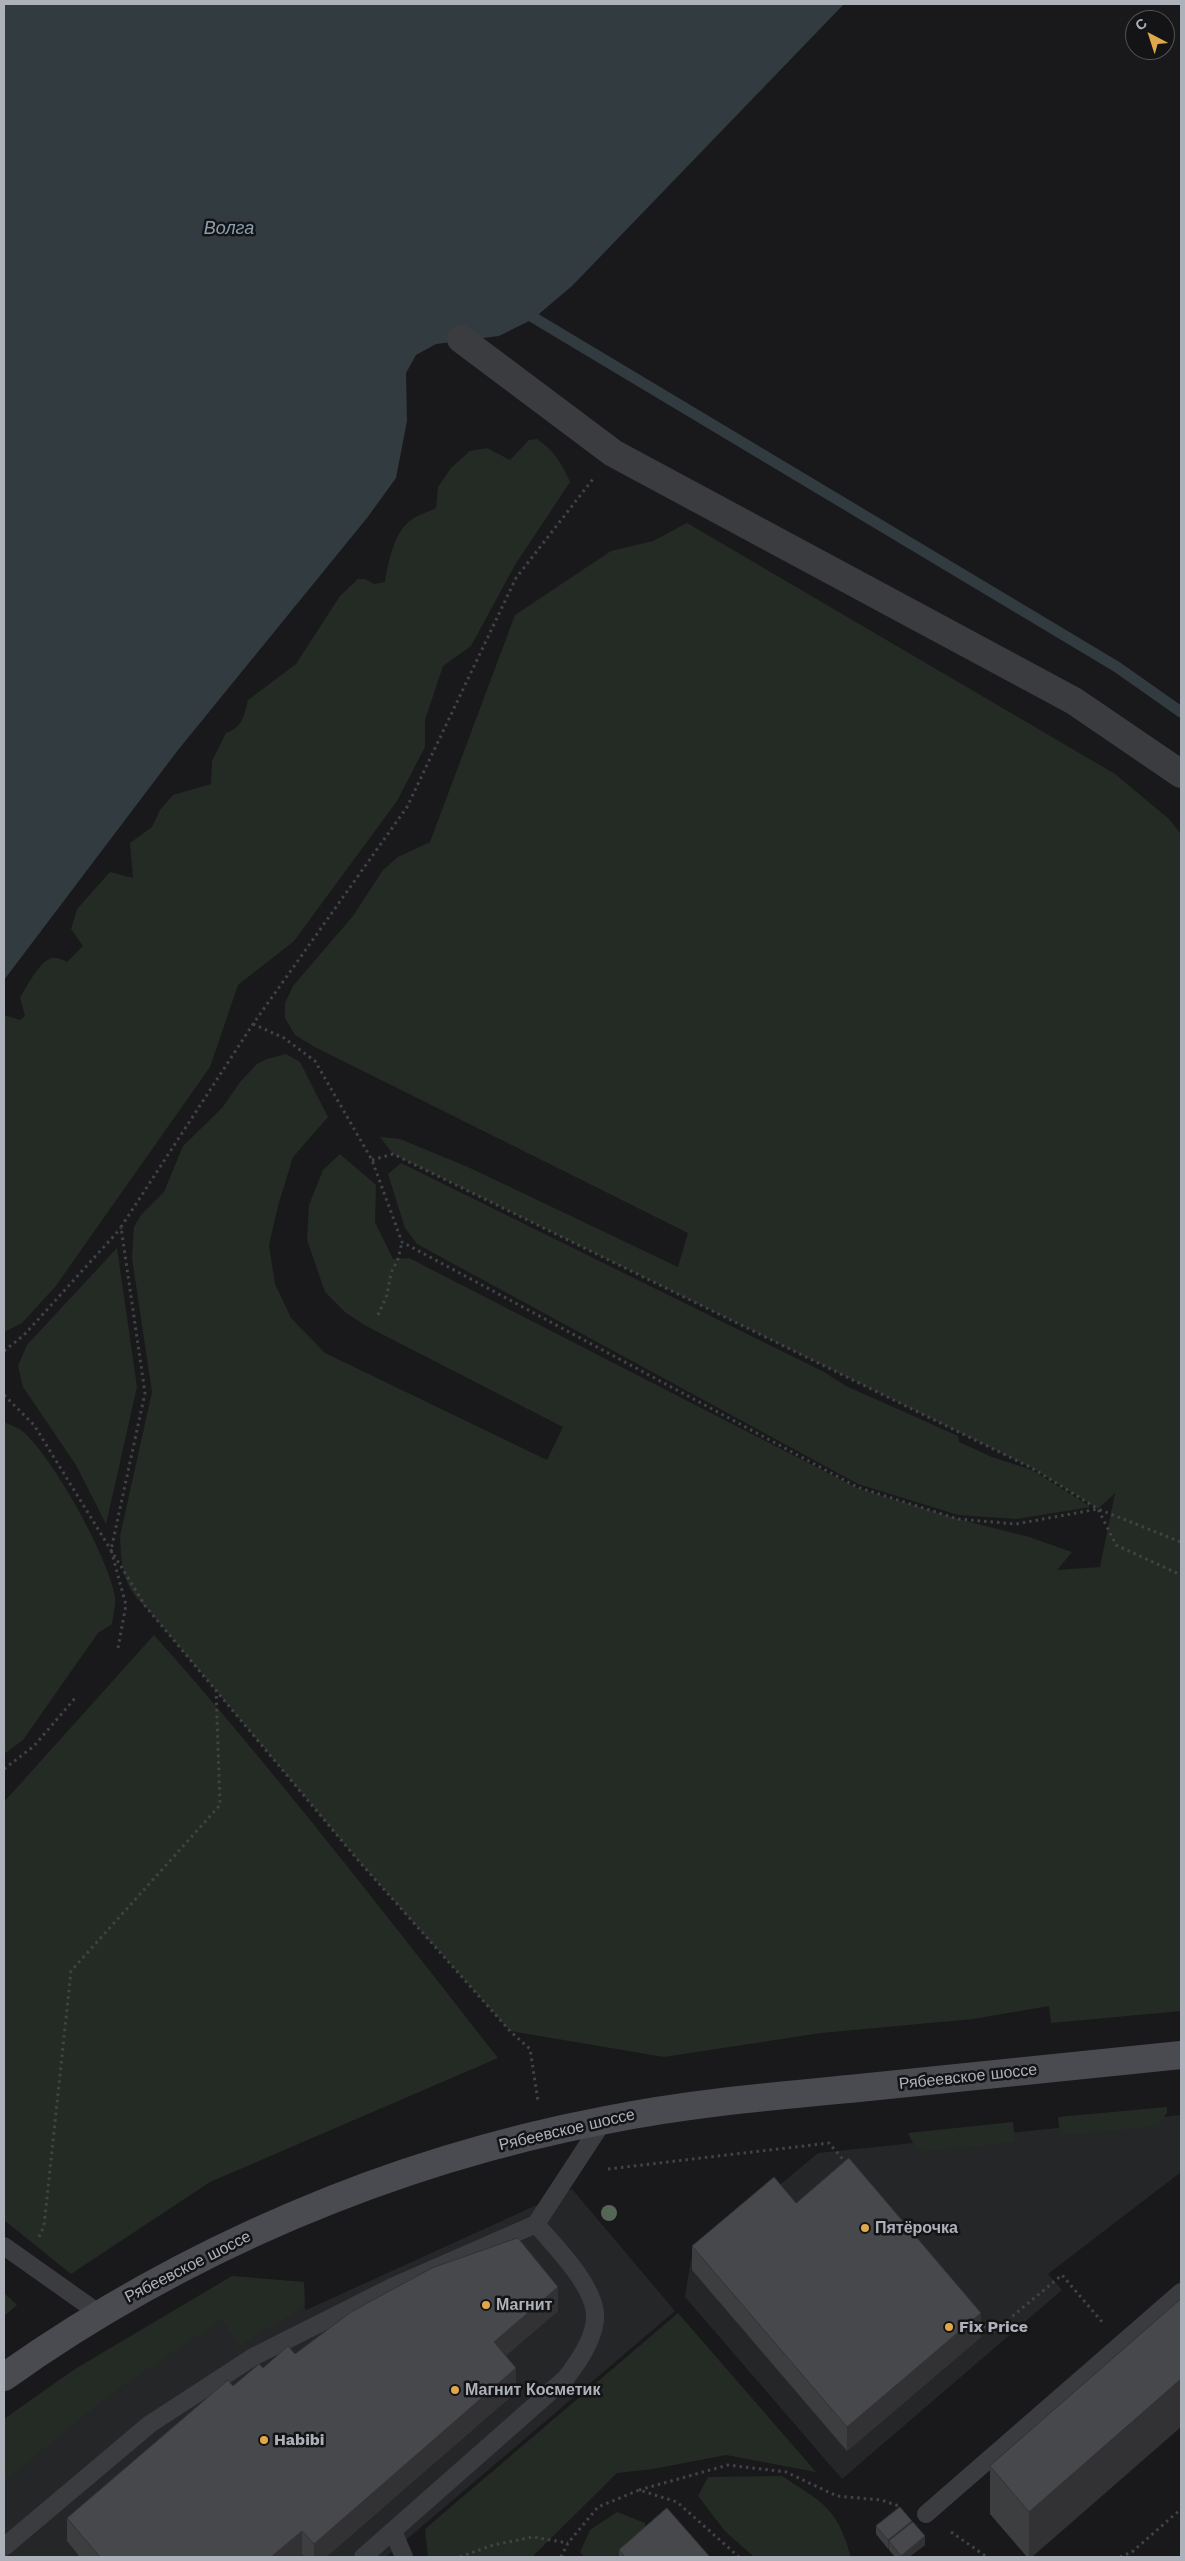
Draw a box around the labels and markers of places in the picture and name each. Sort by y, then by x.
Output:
place label: Пятёрочка [875,2218,958,2238]
marker: Пятёрочка [859,2222,871,2234]
place label: Магнит [496,2295,552,2315]
marker: Магнит [480,2299,492,2311]
place label: Fix Price [959,2317,1028,2337]
marker: Fix Price [943,2321,955,2333]
place label: Магнит Косметик [465,2380,600,2400]
marker: Магнит Косметик [449,2384,461,2396]
place label: Habibi [274,2430,324,2450]
marker: Habibi [258,2434,270,2446]

